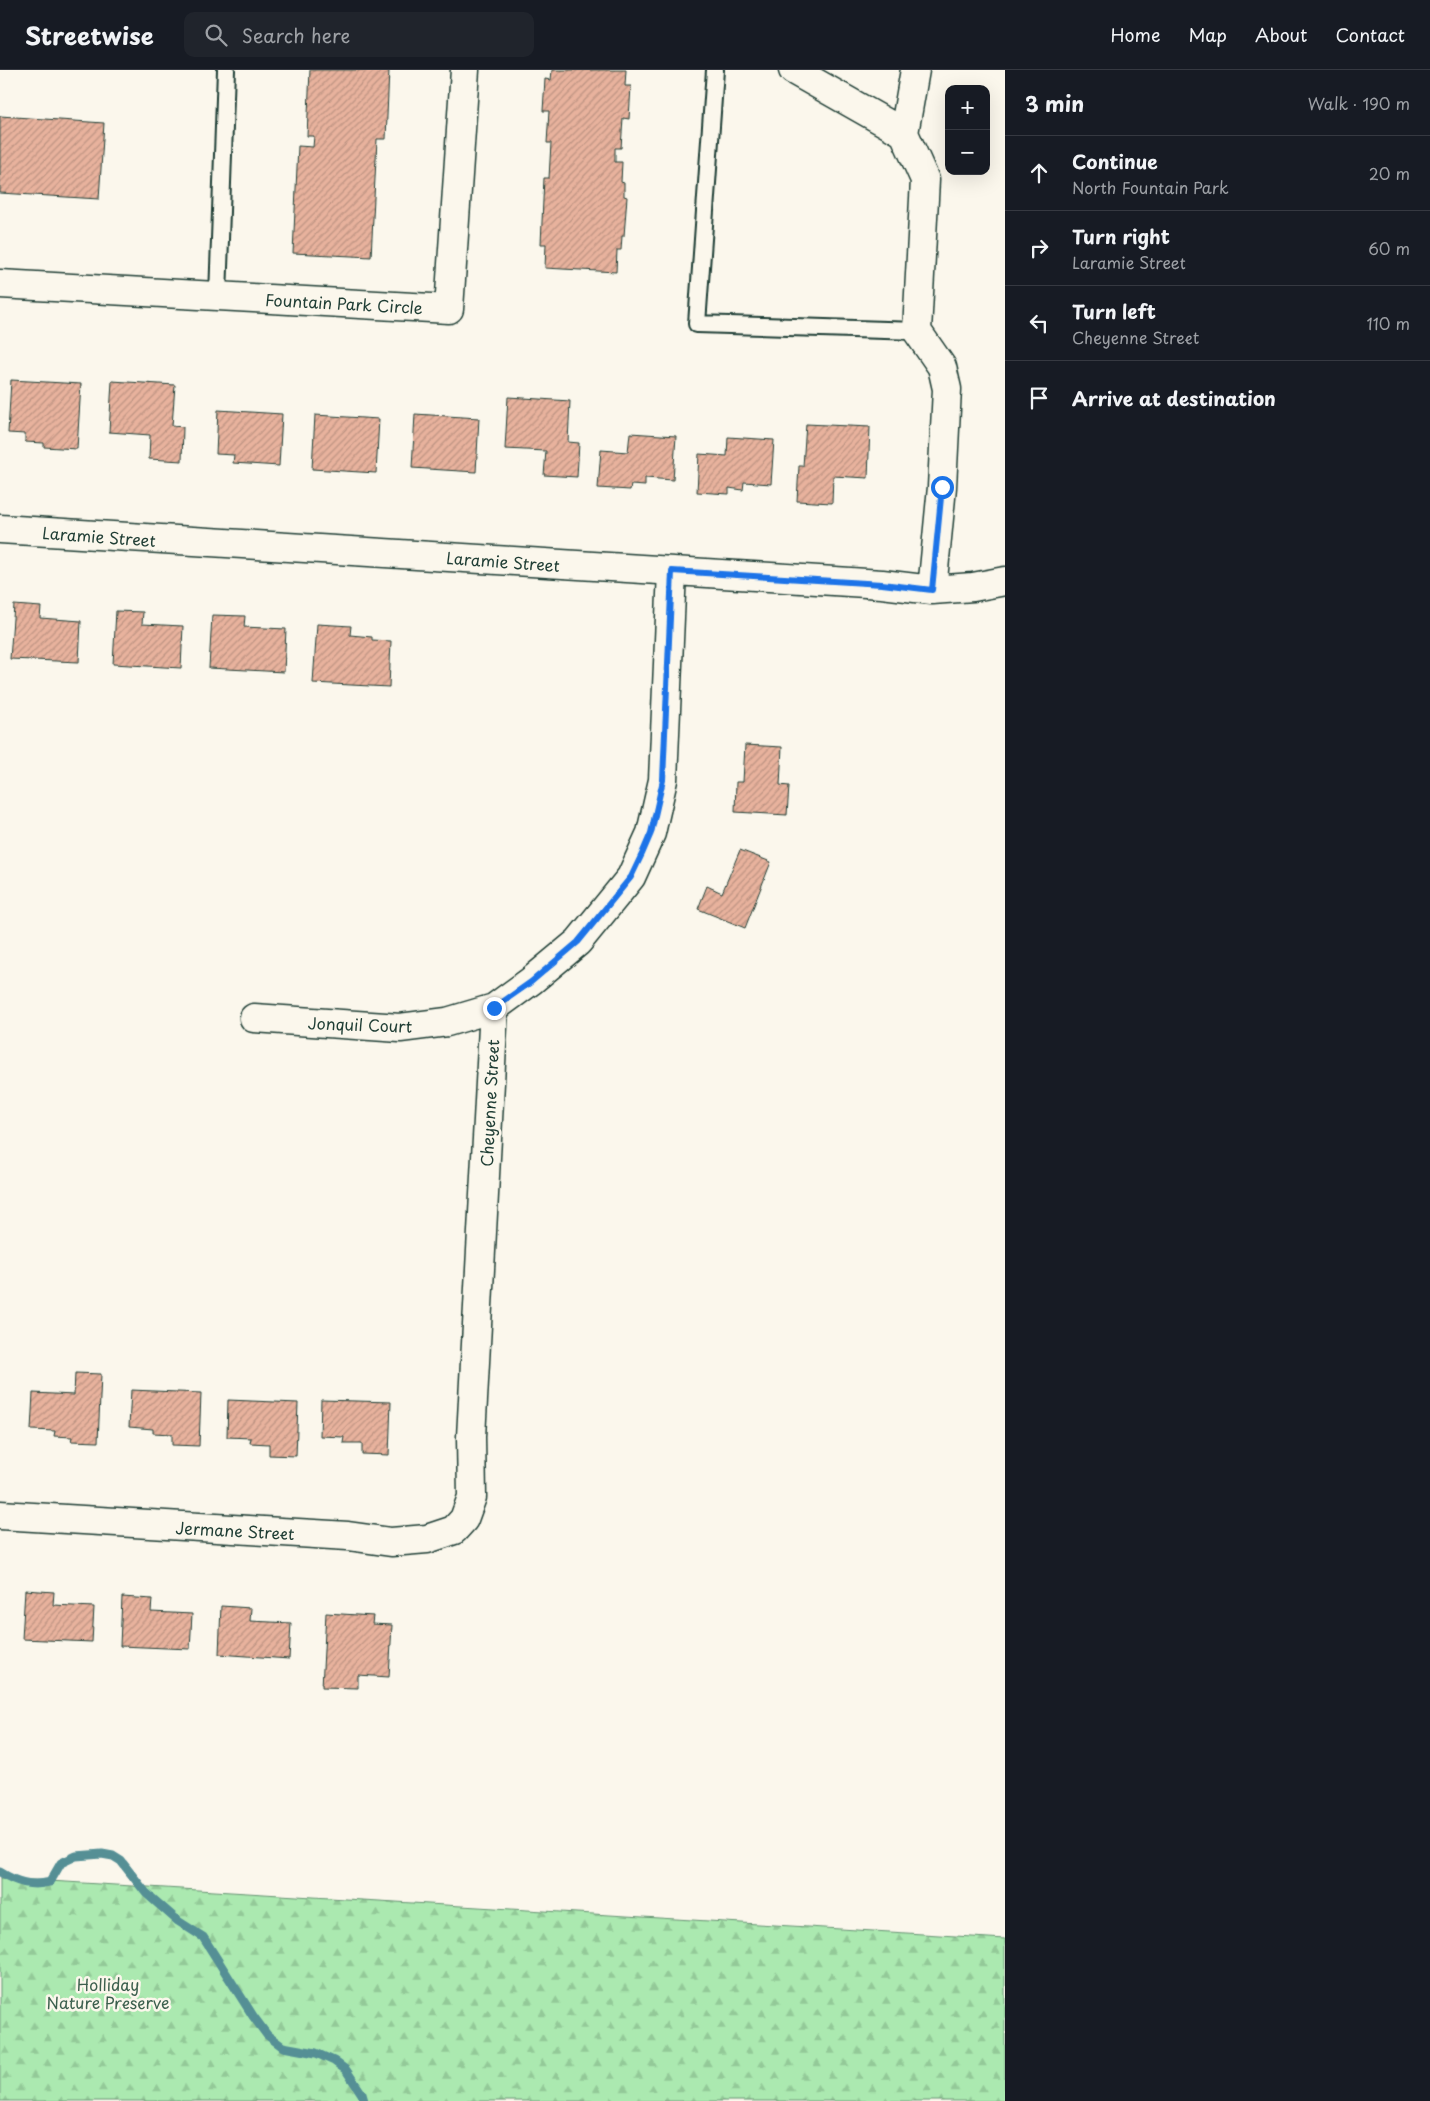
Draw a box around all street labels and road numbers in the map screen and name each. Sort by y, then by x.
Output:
street label: Fountain Park Circle [265,287,423,319]
street label: Laramie Street [41,520,157,552]
street label: Laramie Street [445,545,561,577]
street label: Jonquil Court [307,1010,413,1038]
street label: Cheyenne Street [474,1038,504,1167]
street label: Jermane Street [175,1515,295,1545]

